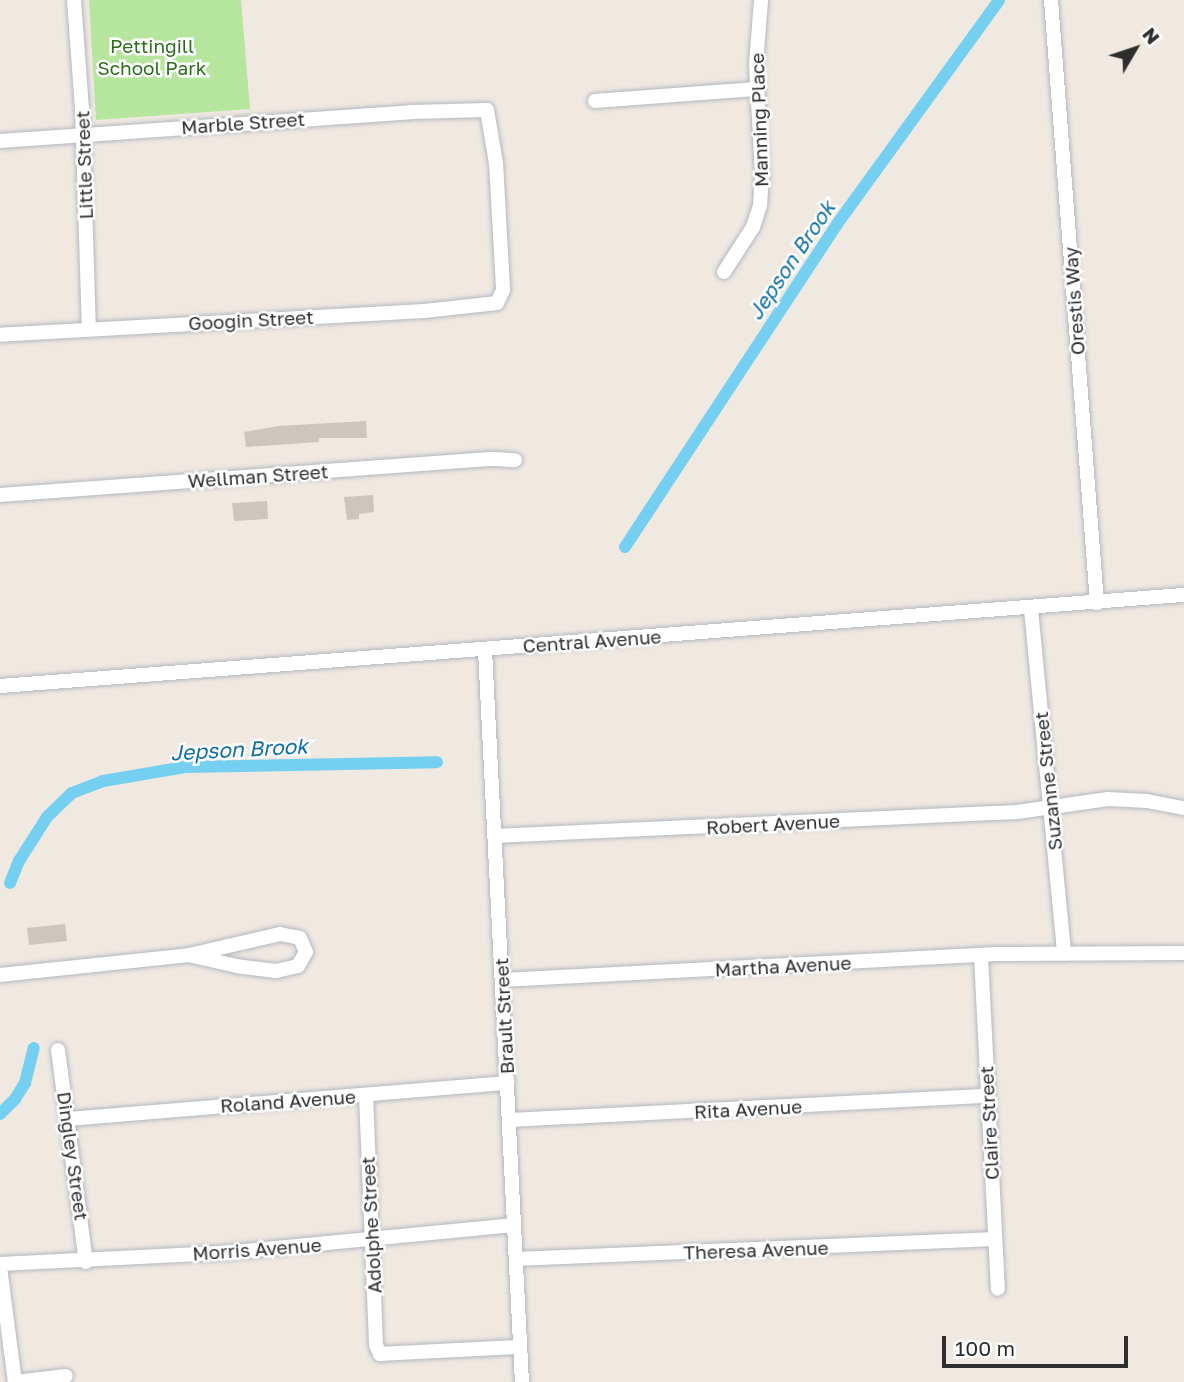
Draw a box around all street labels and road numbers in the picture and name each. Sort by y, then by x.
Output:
street label: Manning Place [745,52,773,188]
street label: Marble Street [180,107,306,139]
street label: Little Street [71,110,97,220]
street label: Orestis Way [1059,246,1089,356]
street label: Googin Street [188,305,314,335]
street label: Wellman Street [187,460,329,492]
street label: Central Avenue [522,625,662,657]
street label: Suzanne Street [1029,710,1067,852]
street label: Robert Avenue [705,809,841,839]
street label: Martha Avenue [714,951,852,981]
street label: Brault Street [490,957,518,1075]
street label: Claire Street [975,1065,1003,1181]
street label: Roland Avenue [219,1085,357,1117]
street label: Dingley Street [53,1090,93,1222]
street label: Rita Avenue [693,1095,803,1123]
street label: Adolphe Street [356,1156,386,1294]
street label: Morris Avenue [192,1233,322,1265]
street label: Theresa Avenue [683,1236,829,1264]

